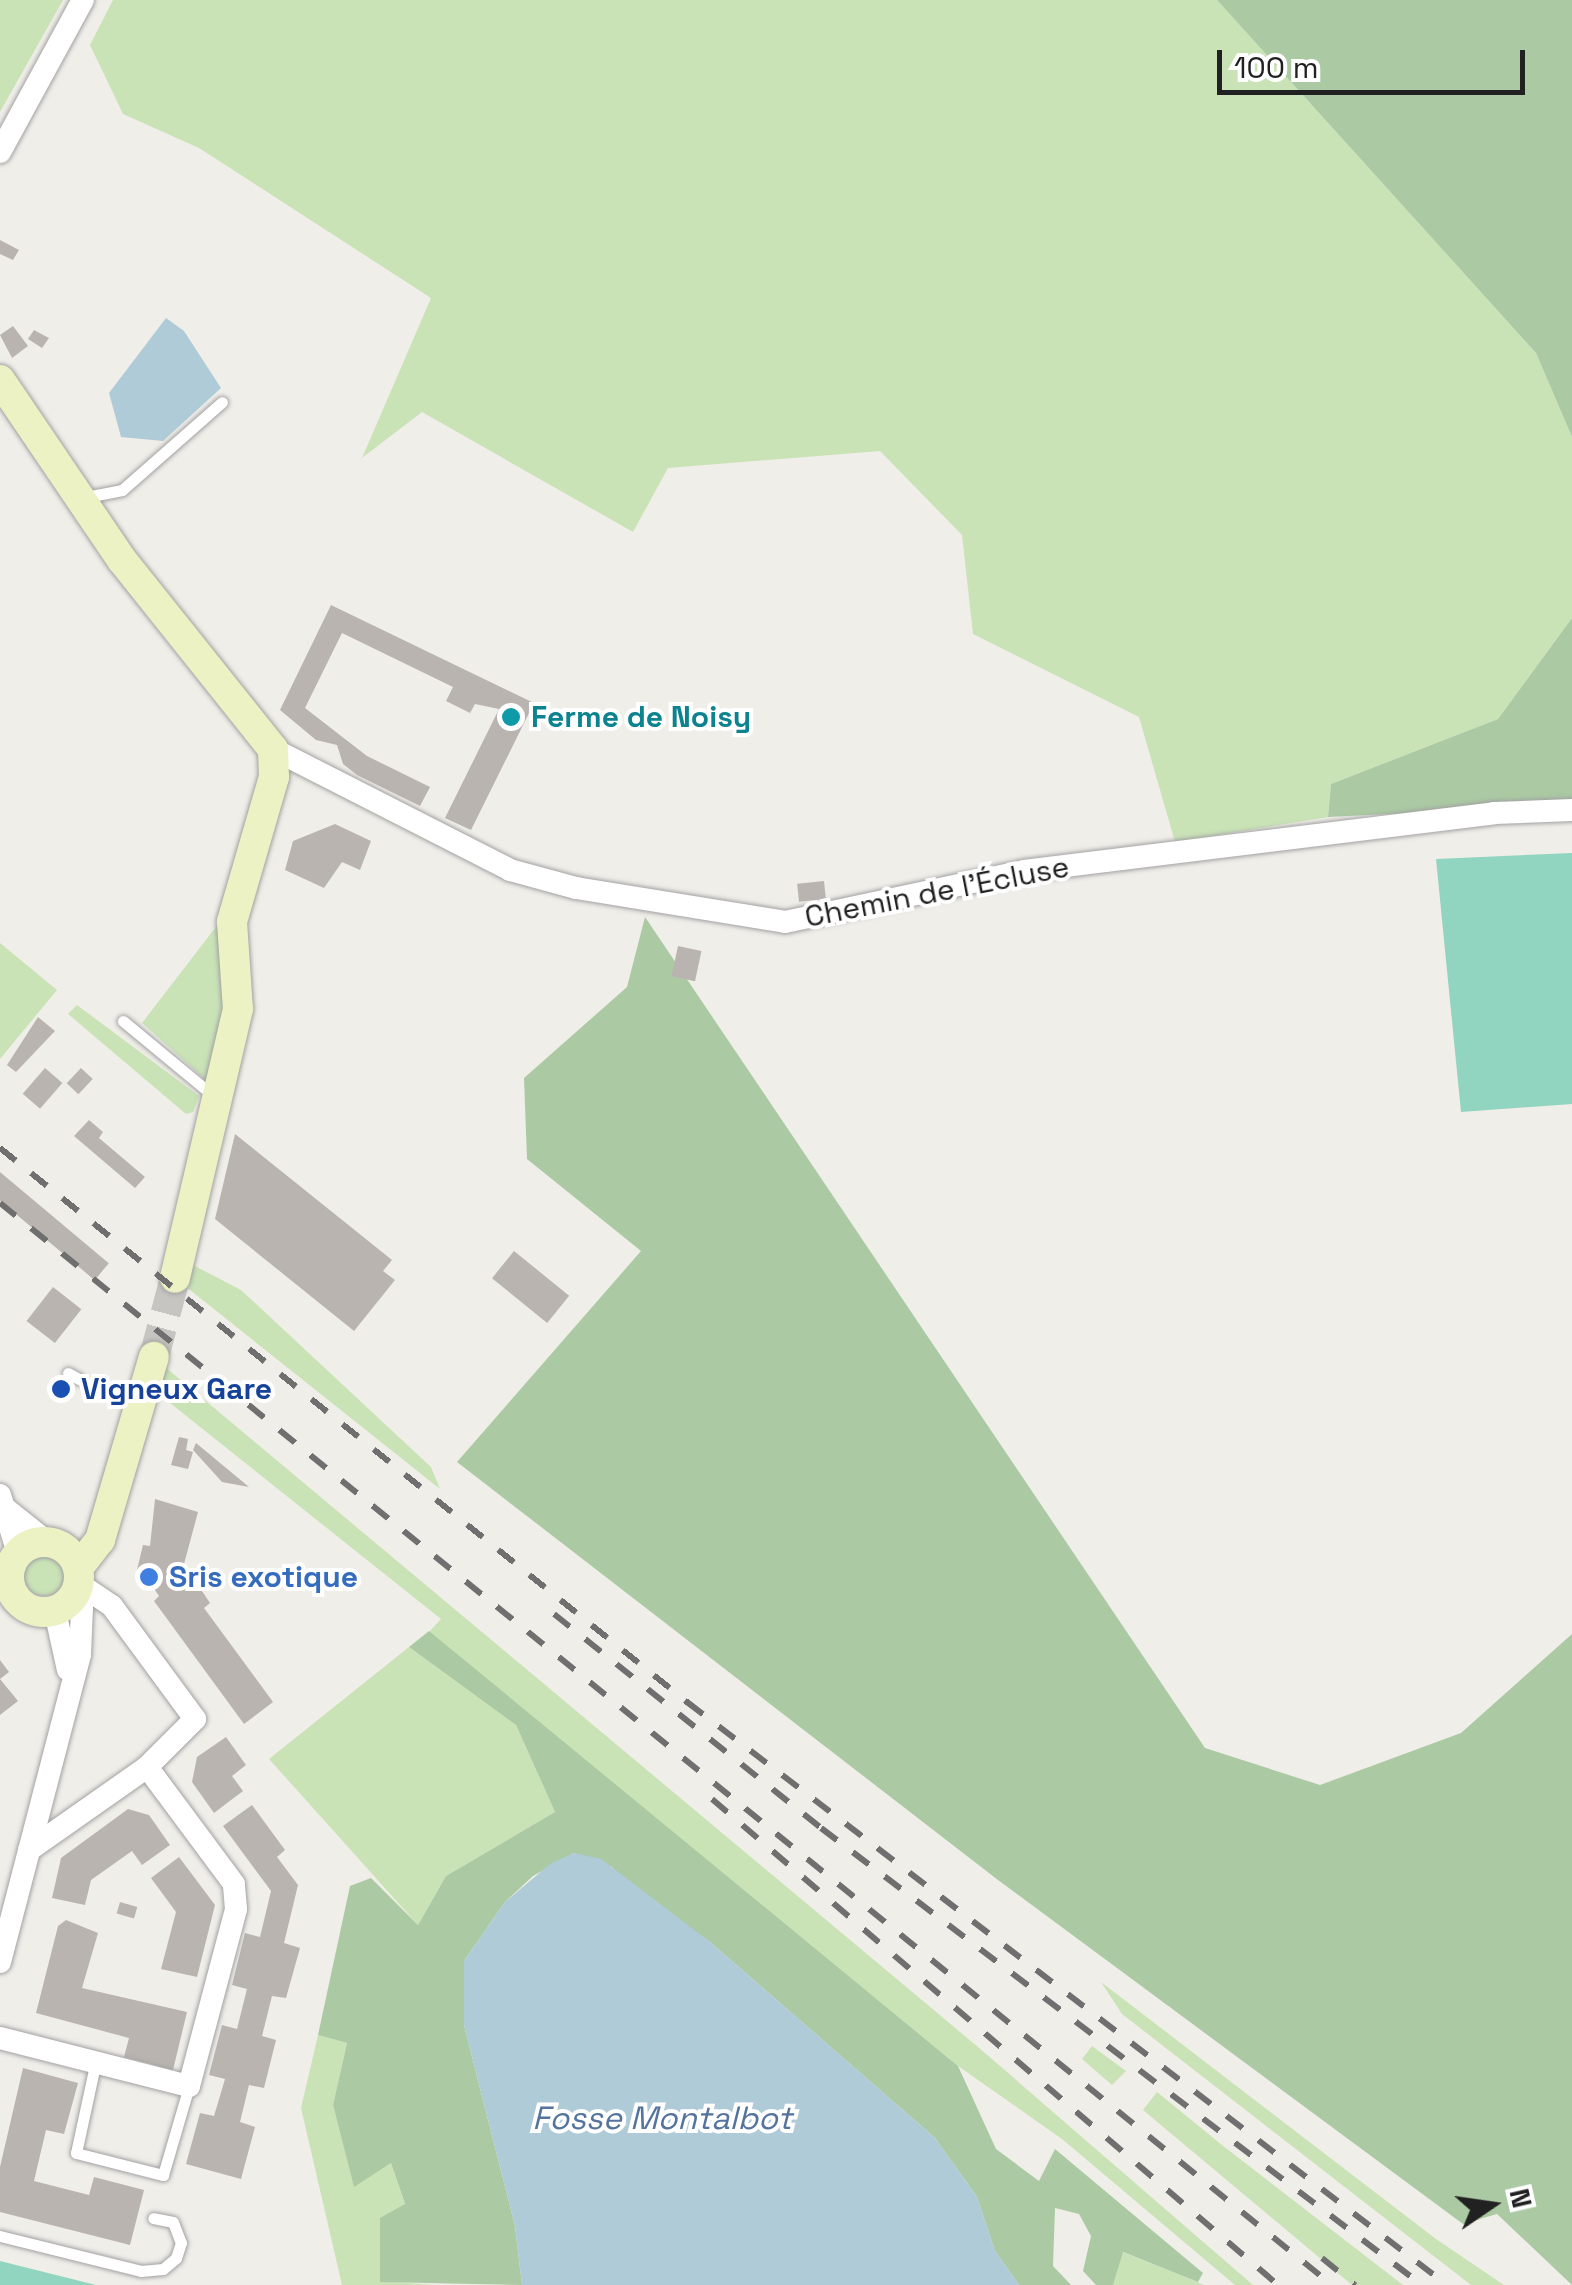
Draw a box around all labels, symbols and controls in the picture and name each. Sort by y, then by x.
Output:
scale bar [1222,30,1530,92]
text: 100 m [1234,48,1319,87]
place label: Ferme de Noisy [531,699,751,735]
marker: Ferme de Noisy [500,706,522,728]
street label: Chemin de l'Écluse [802,849,1072,935]
place label: Vigneux Gare [81,1371,272,1407]
marker: Vigneux Gare [50,1378,72,1400]
place label: Sris exotique [169,1559,358,1595]
marker: Sris exotique [138,1566,160,1588]
water label: Fosse Montalbot [532,2099,792,2137]
north arrow [1442,2155,1542,2255]
text: N [1502,2185,1541,2211]

